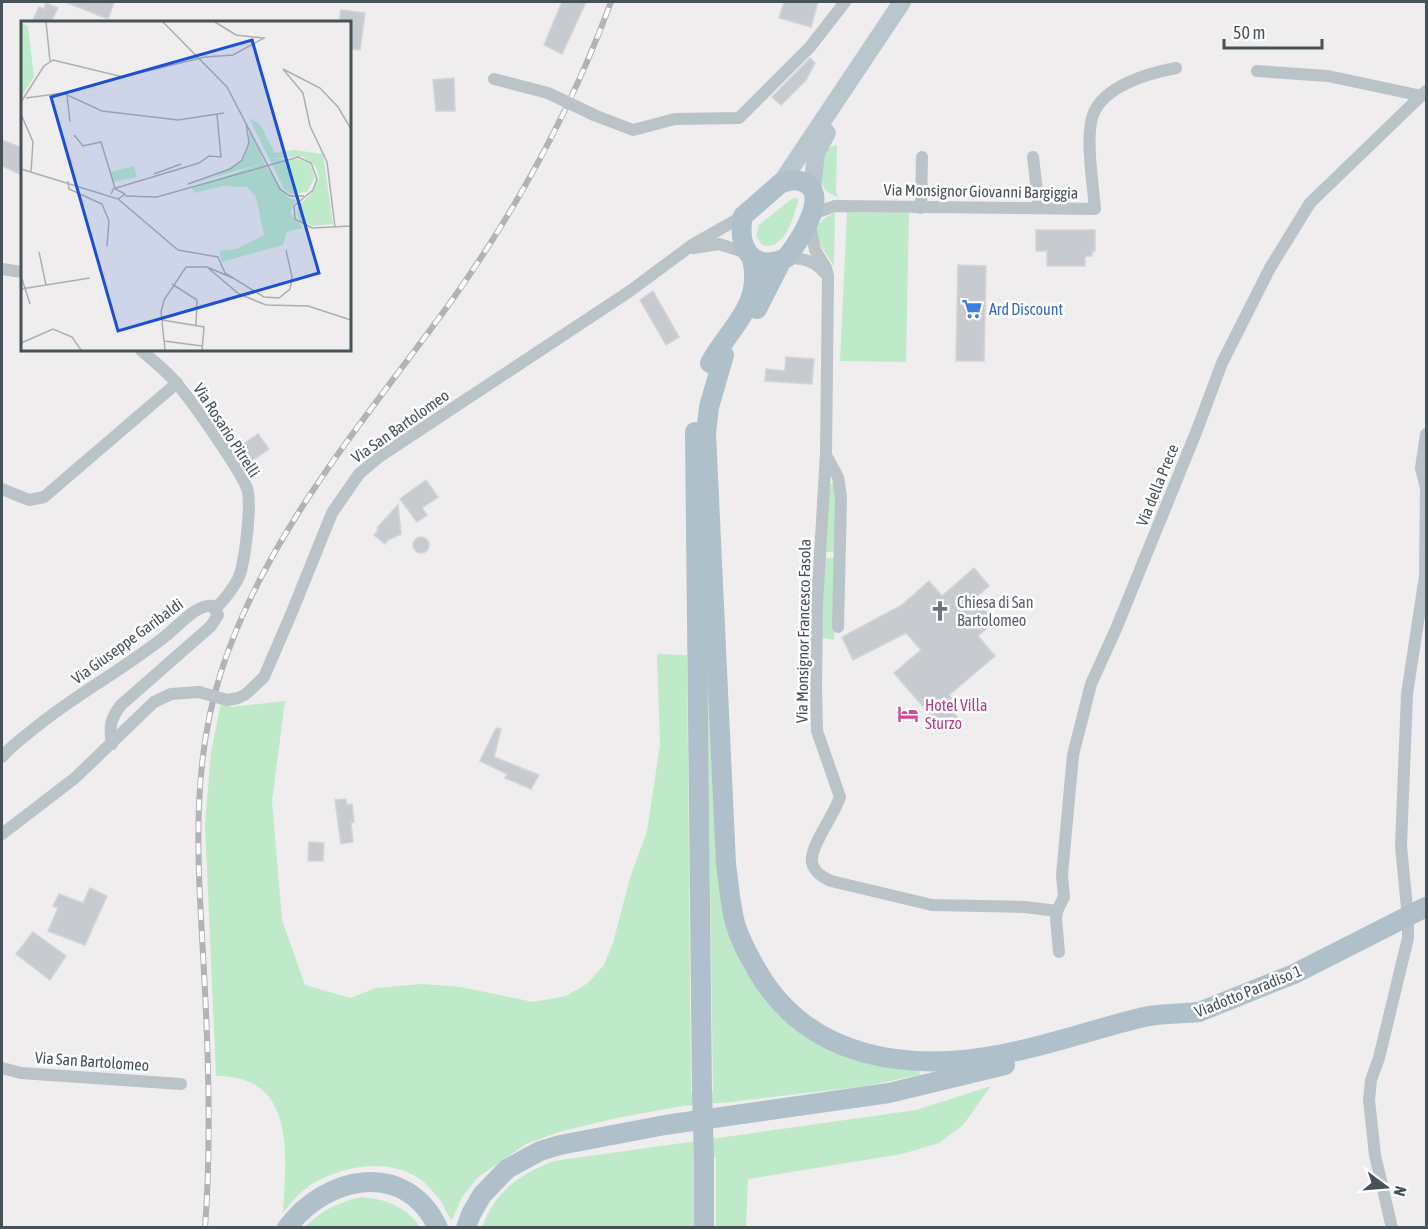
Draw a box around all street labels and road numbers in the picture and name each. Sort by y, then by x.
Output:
street label: Via Monsignor Giovanni Bargiggia [883,180,1079,203]
street label: Via Rosario Pitrelli [190,380,264,480]
street label: Via San Bartolomeo [348,386,452,466]
street label: Via della Prece [1132,441,1182,529]
street label: Via Monsignor Francesco Fasola [792,539,815,723]
street label: Via Giuseppe Garibaldi [68,595,187,688]
street label: Viadotto Paradiso 1 [1192,961,1304,1021]
street label: Via San Bartolomeo [34,1048,150,1074]

